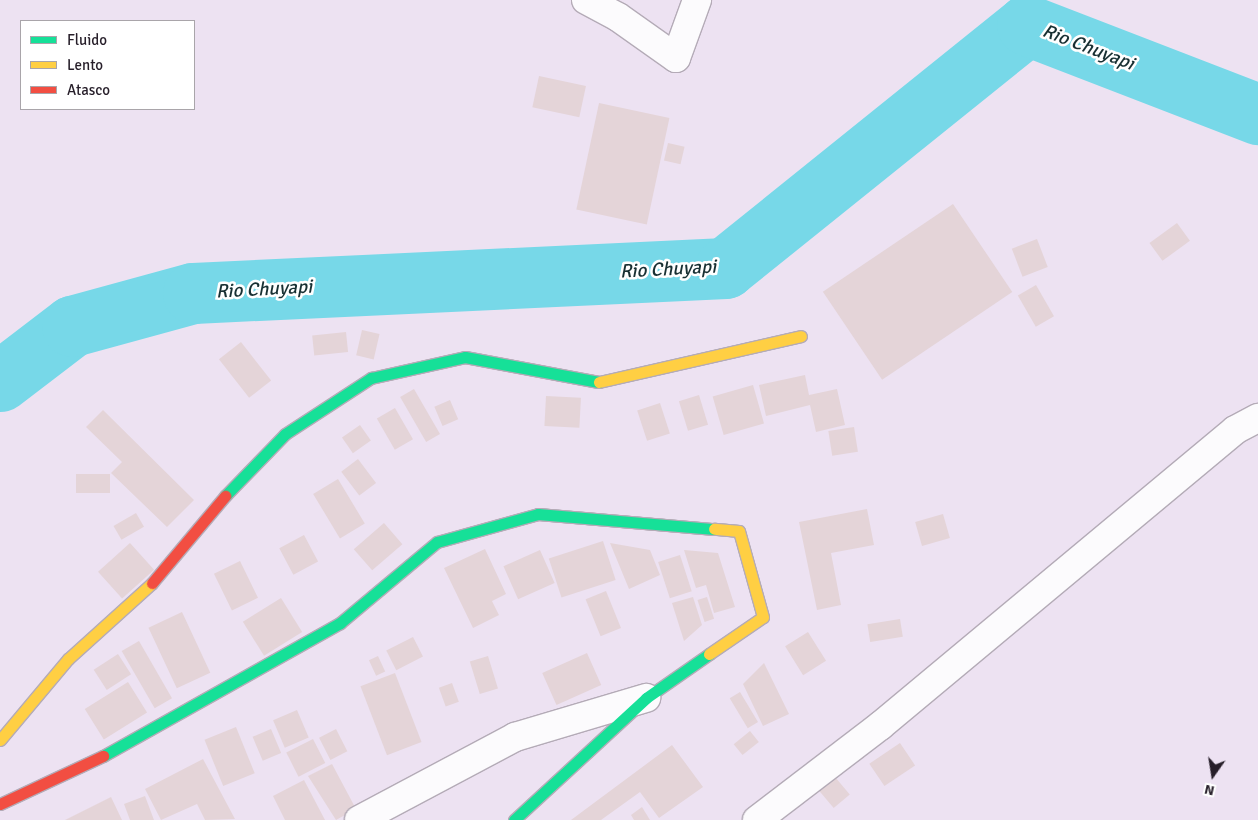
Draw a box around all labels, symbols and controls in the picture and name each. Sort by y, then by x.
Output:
legend [20,20,195,110]
water label: Rio Chuyapi [1039,20,1137,76]
text: Fluido [67,31,107,49]
text: Lento [67,56,103,74]
text: Atasco [67,81,110,99]
water label: Rio Chuyapi [619,256,717,284]
water label: Rio Chuyapi [215,276,313,304]
north arrow [1188,750,1238,800]
text: N [1203,781,1216,799]

